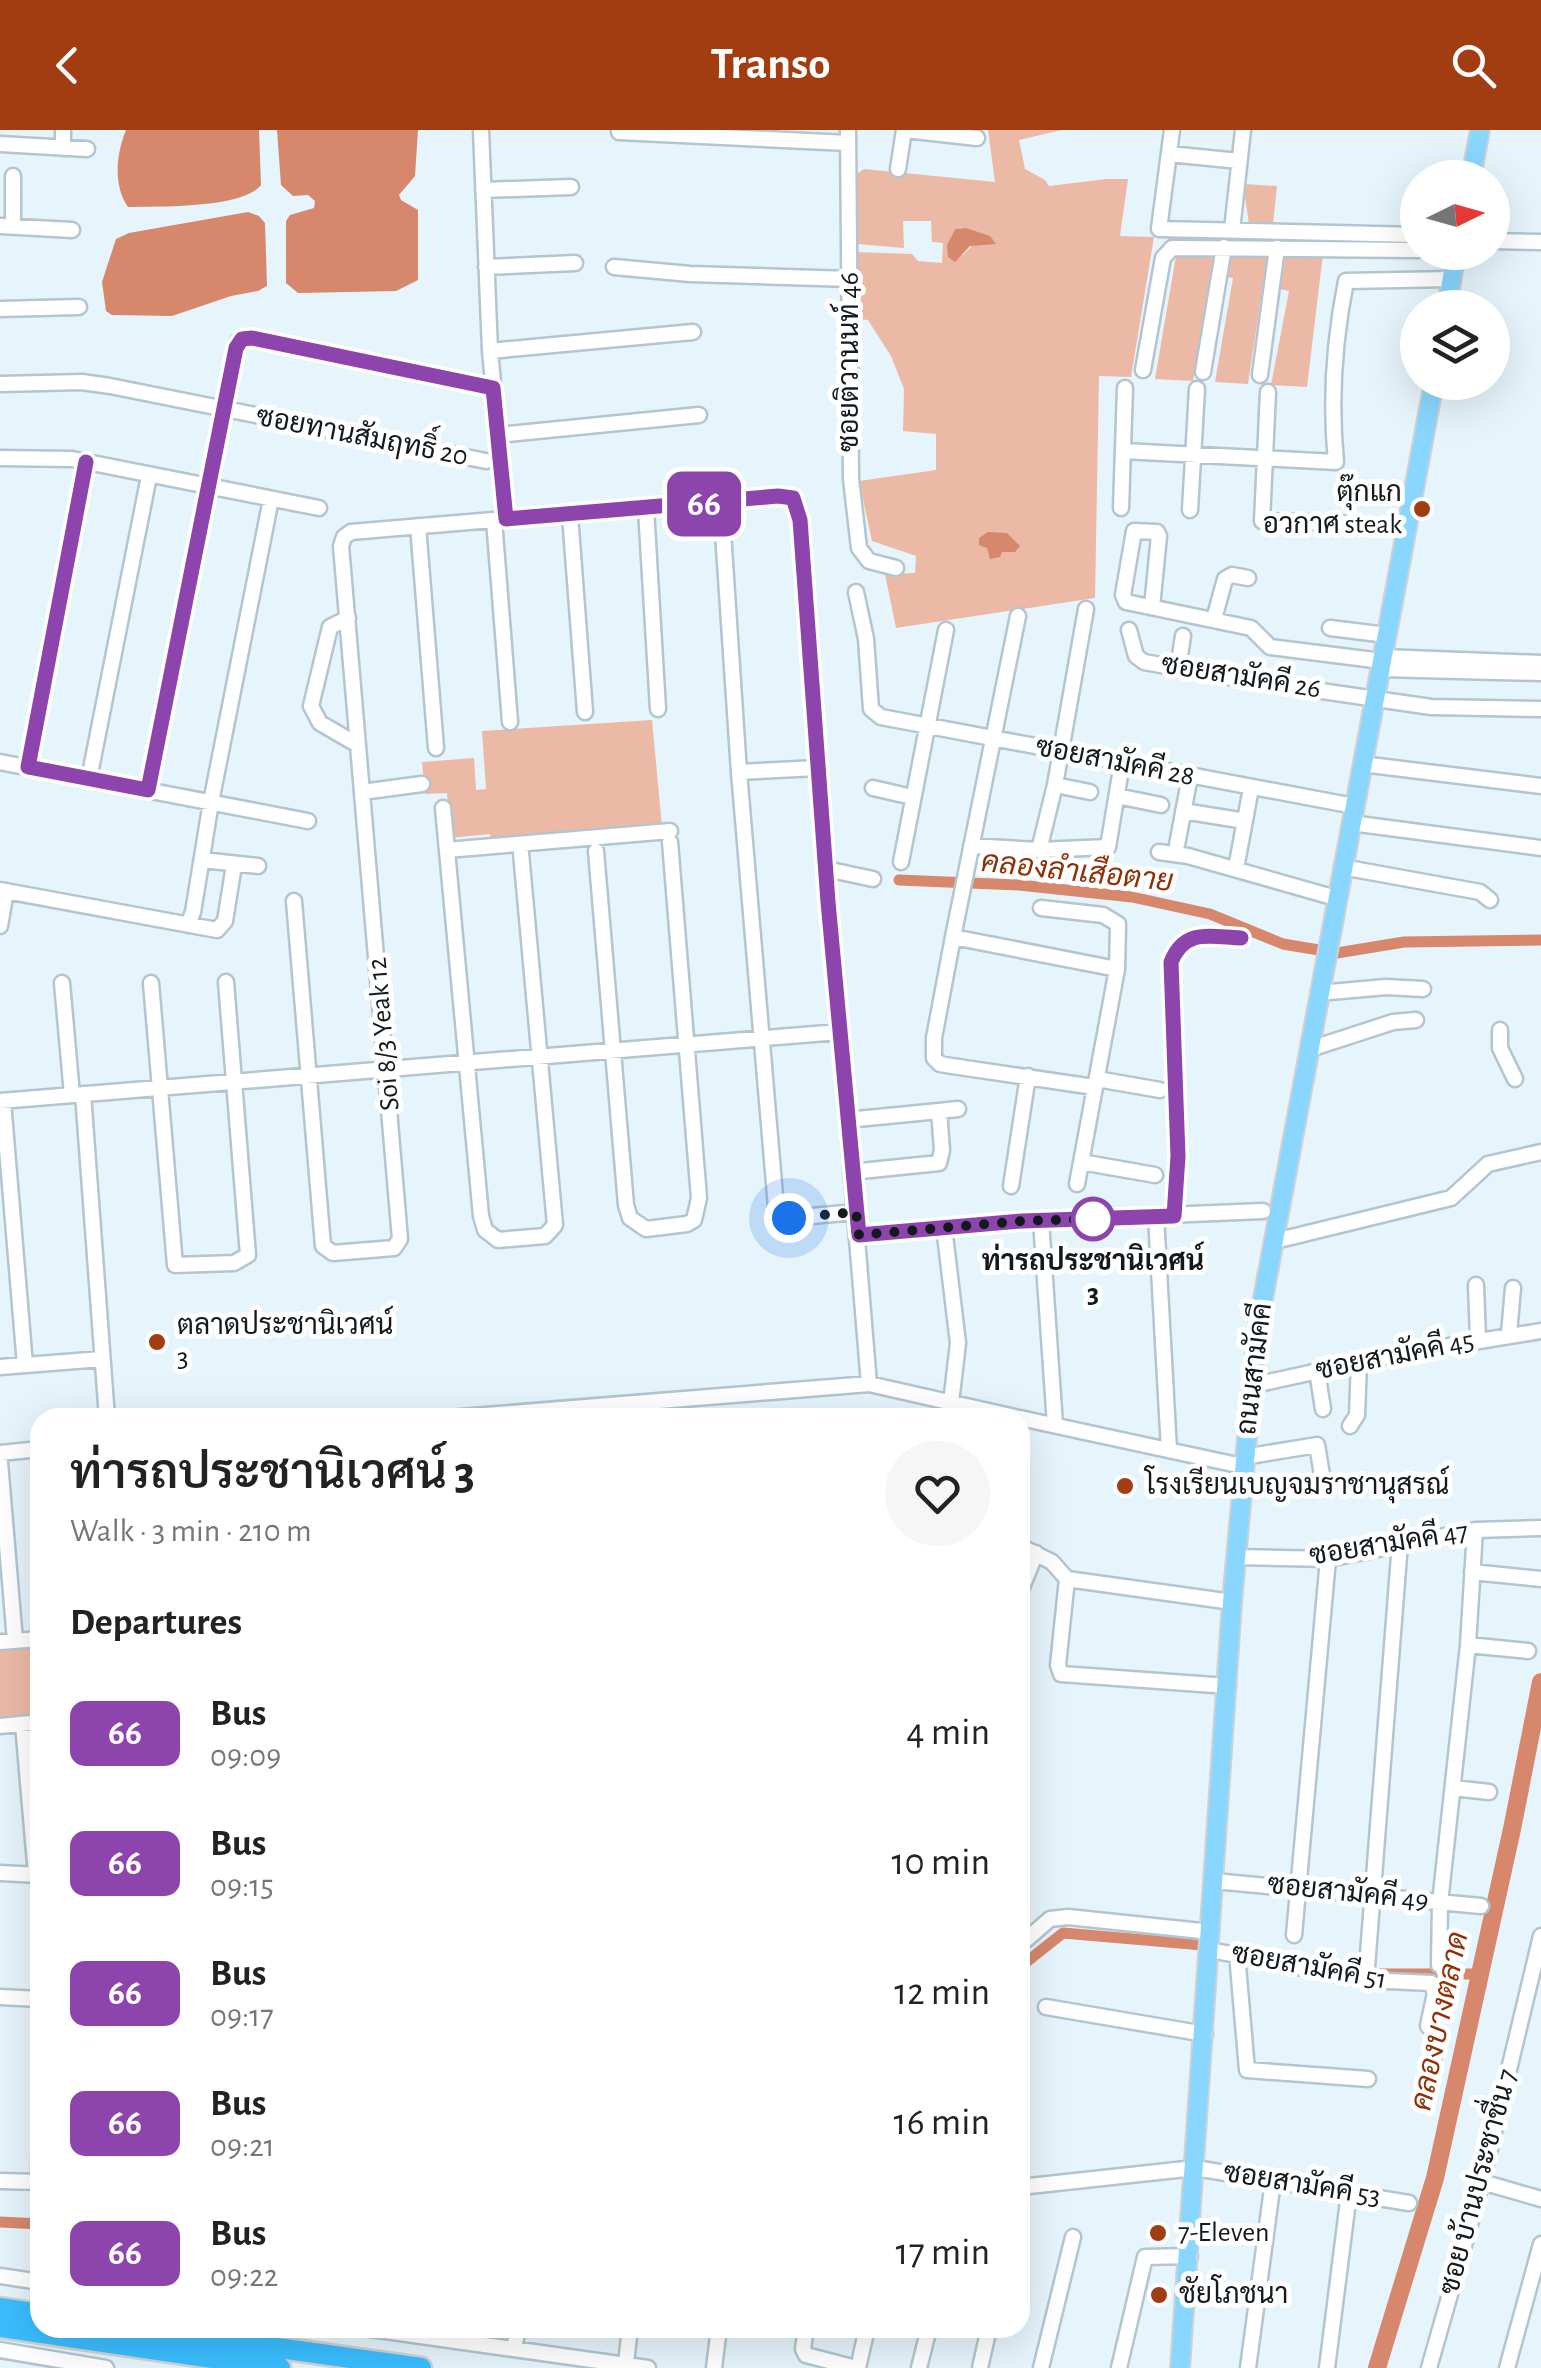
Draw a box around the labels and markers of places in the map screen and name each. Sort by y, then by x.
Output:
place label: ตุ๊กแก อวกาศ steak [1263,473,1402,539]
marker: ตุ๊กแก อวกาศ steak [1411,498,1433,520]
marker: ท่ารถประชานิเวศน์ 3 [1072,1198,1114,1240]
place label: ท่ารถประชานิเวศน์ 3 [982,1241,1205,1308]
place label: ตลาดประชานิเวศน์ 3 [177,1305,393,1372]
marker: ตลาดประชานิเวศน์ 3 [146,1331,168,1353]
place label: โรงเรียนเบญจมราชานุสรณ์ [1143,1465,1449,1504]
marker: โรงเรียนเบญจมราชานุสรณ์ [1114,1475,1136,1497]
place label: 7-Eleven [1178,2219,1270,2247]
marker: 7-Eleven [1147,2222,1169,2244]
place label: ชัยโภชนา [1179,2274,1288,2309]
marker: ชัยโภชนา [1148,2284,1170,2306]

